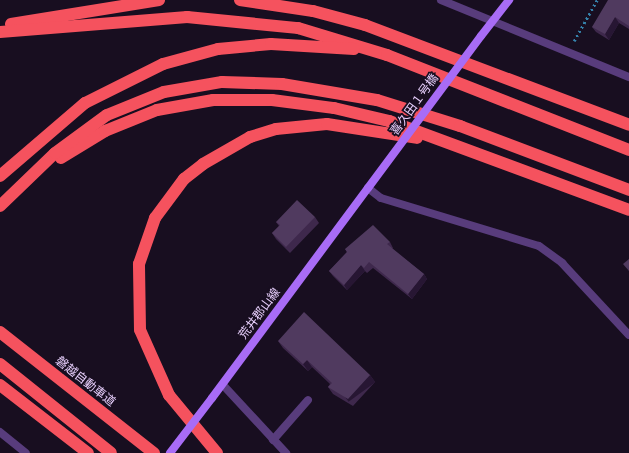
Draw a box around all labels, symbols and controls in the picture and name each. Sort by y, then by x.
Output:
street label: 喜久田１号橋 [388,72,442,138]
street label: 荒井郡山線 [236,286,284,342]
street label: 磐越自動車道 [52,354,118,410]

